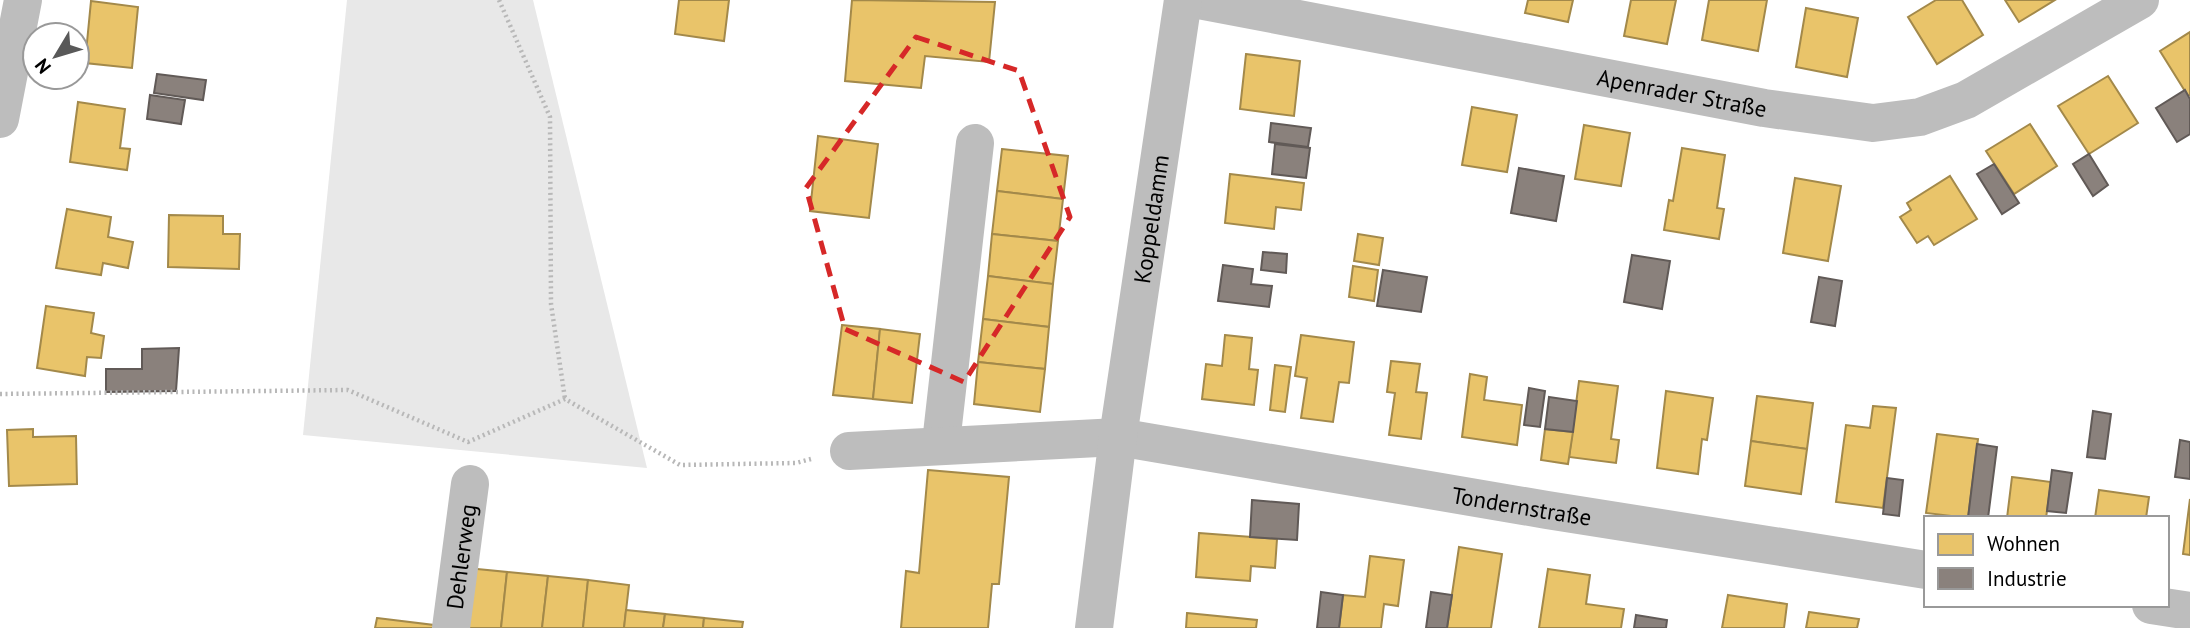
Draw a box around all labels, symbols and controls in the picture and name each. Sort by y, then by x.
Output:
north arrow [21,21,91,91]
text: N [29,54,56,79]
street label: Apenrader Straße [1595,62,1769,123]
street label: Koppeldamm [1127,153,1174,285]
street label: Tondernstraße [1450,480,1594,531]
street label: Dehlerweg [439,502,482,611]
legend [1924,516,2169,607]
text: Wohnen [1987,530,2060,557]
text: Industrie [1987,565,2067,592]

